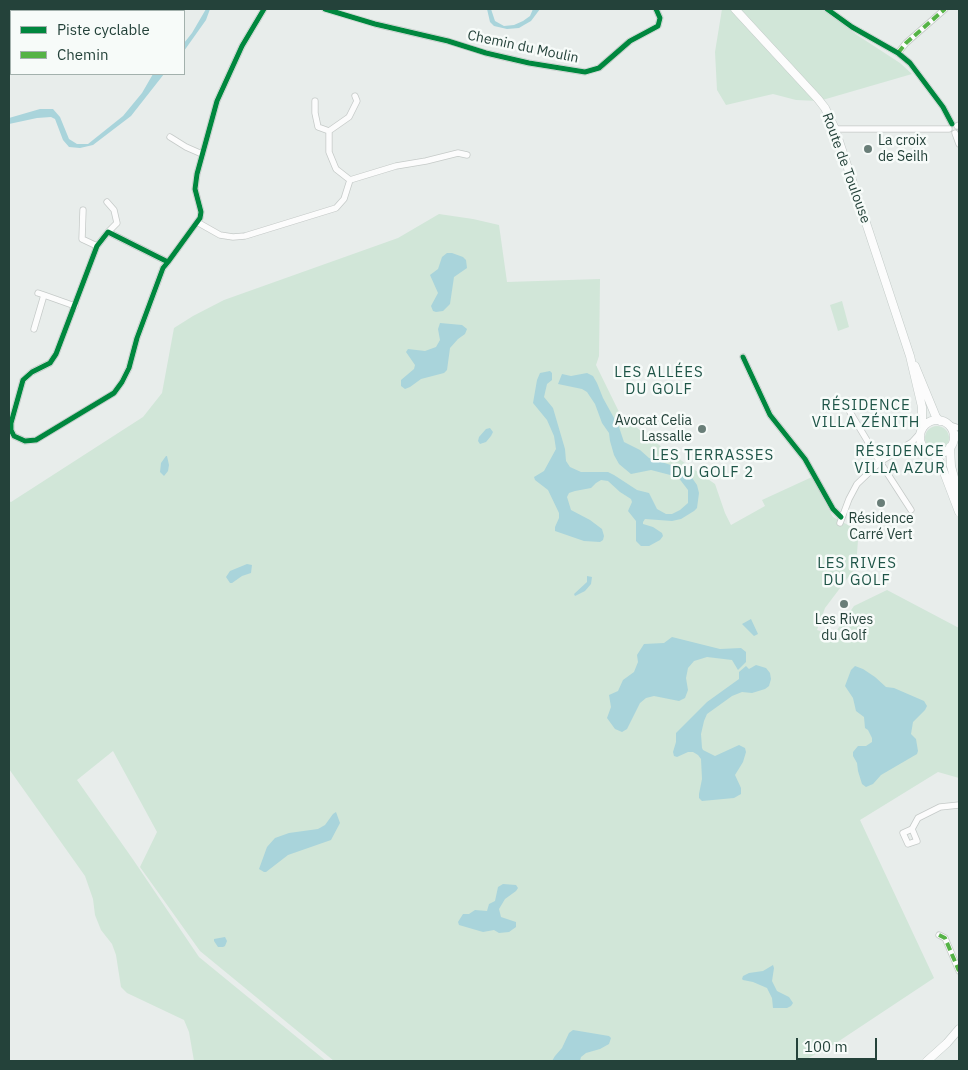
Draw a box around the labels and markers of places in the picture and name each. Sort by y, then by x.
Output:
place label: La croix de Seilh [878,133,928,166]
marker: La croix de Seilh [862,143,874,155]
place label: Avocat Celia Lassalle [615,413,692,446]
marker: Avocat Celia Lassalle [696,423,708,435]
marker: Résidence Carré Vert [875,497,887,509]
place label: Résidence Carré Vert [848,511,914,544]
marker: Les Rives du Golf [838,598,850,610]
place label: Les Rives du Golf [815,612,873,644]

